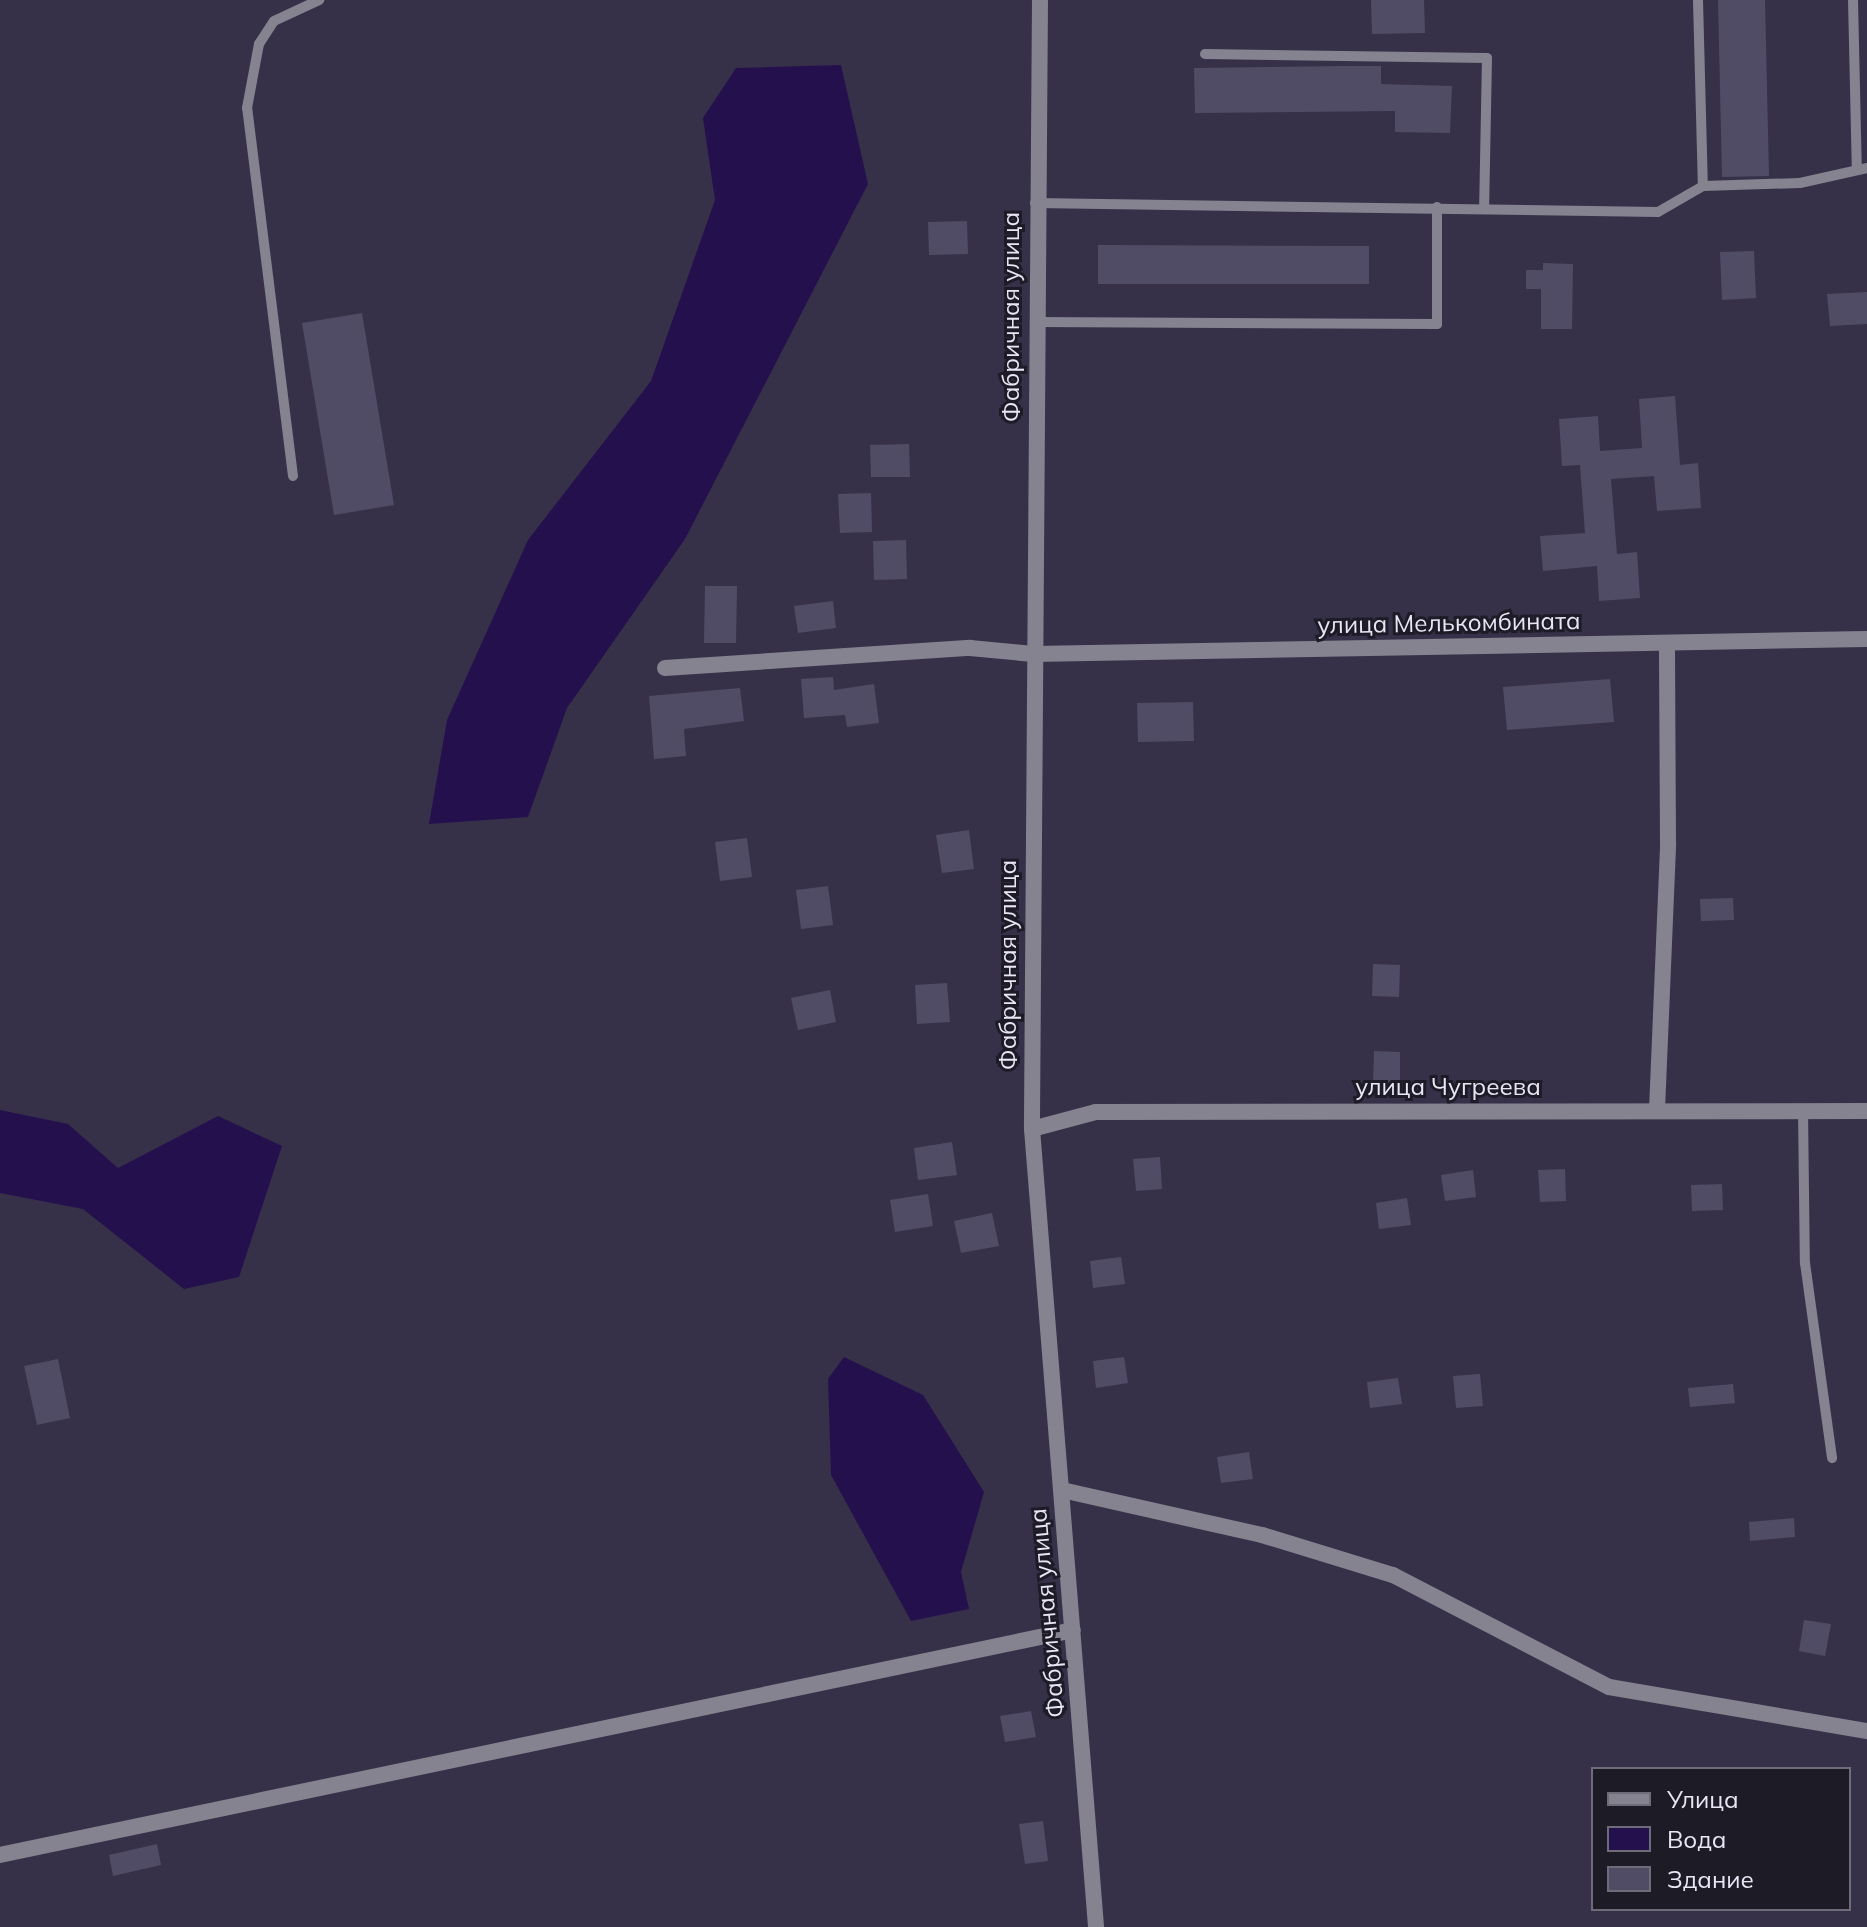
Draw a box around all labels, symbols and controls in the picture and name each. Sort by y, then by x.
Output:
street label: Фабричная улица [997,212,1025,422]
street label: улица Мелькомбината [1317,606,1581,640]
street label: Фабричная улица [994,860,1022,1070]
street label: улица Чугреева [1355,1073,1541,1101]
street label: Фабричная улица [1023,1507,1071,1719]
legend [1591,1767,1851,1911]
text: Улица [1667,1784,1739,1814]
text: Вода [1667,1824,1727,1854]
text: Здание [1667,1864,1754,1894]

